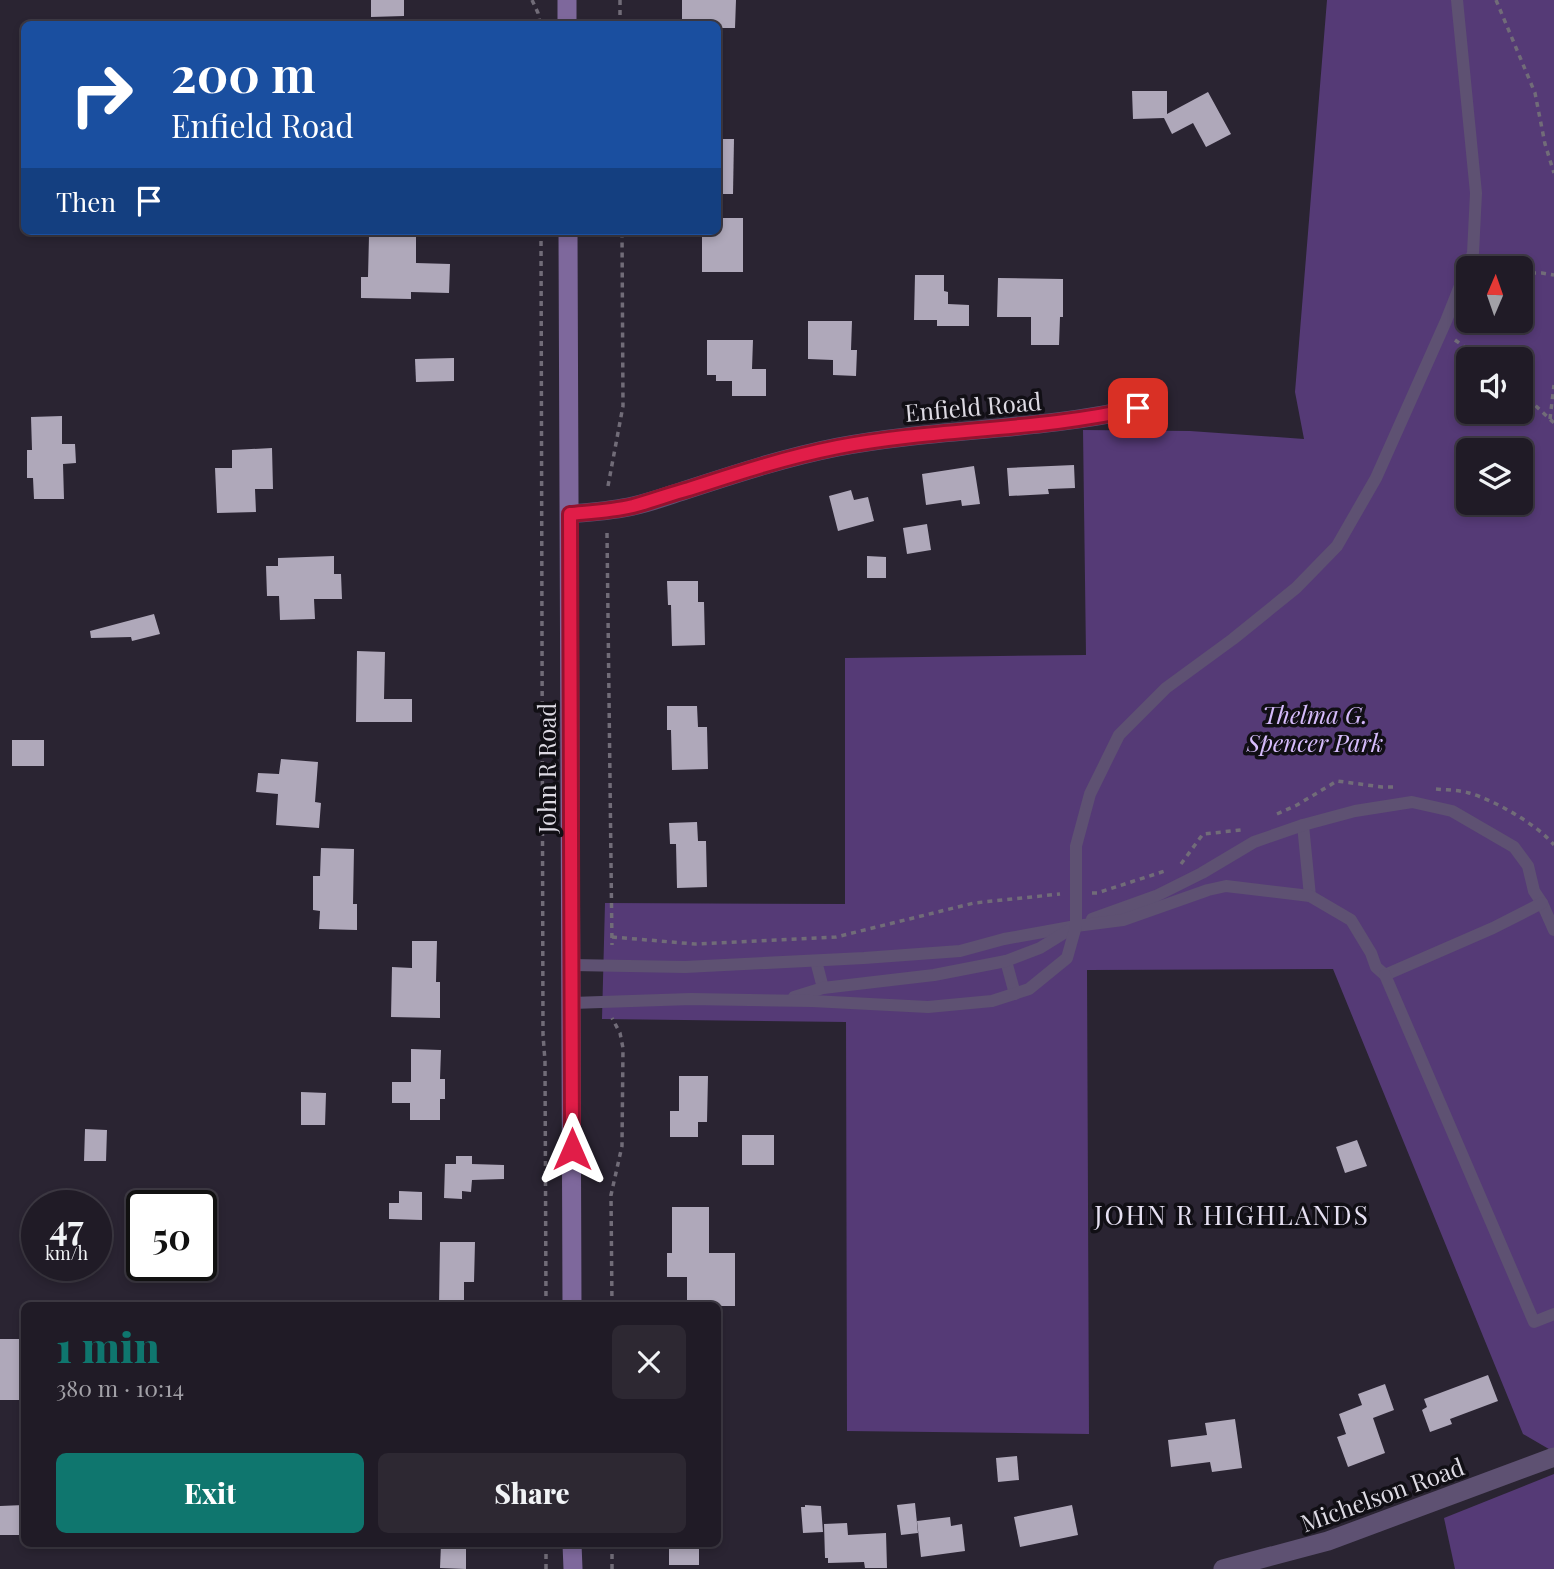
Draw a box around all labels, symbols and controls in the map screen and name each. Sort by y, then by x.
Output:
text: 200 m [171,40,316,105]
icon: right [56,49,147,140]
text: Enfield Road [171,103,354,146]
icon: arrive [130,182,168,220]
text: Then [56,184,116,219]
north arrow [1456,256,1533,332]
map controls [1456,256,1533,515]
button: sound [1456,347,1533,424]
pin [1108,378,1168,438]
street label: Enfield Road [903,384,1043,428]
icon: arrive [1119,389,1157,427]
button: layers [1456,438,1533,515]
park label: Thelma G. Spencer Park [1246,698,1383,758]
street label: John R Road [530,703,562,834]
position arrow [535,1112,609,1186]
speed limit sign: 50 [126,1190,217,1281]
district label: JOHN R HIGHLANDS [1093,1197,1370,1232]
text: 47 [49,1203,83,1250]
text: km/h [45,1241,88,1265]
text: 1 min [56,1318,160,1374]
button: close [612,1325,686,1399]
text: 380 m · 10:14 [56,1372,184,1403]
street label: Michelson Road [1296,1450,1468,1538]
button: Exit [56,1453,364,1533]
button: Share [378,1453,686,1533]

